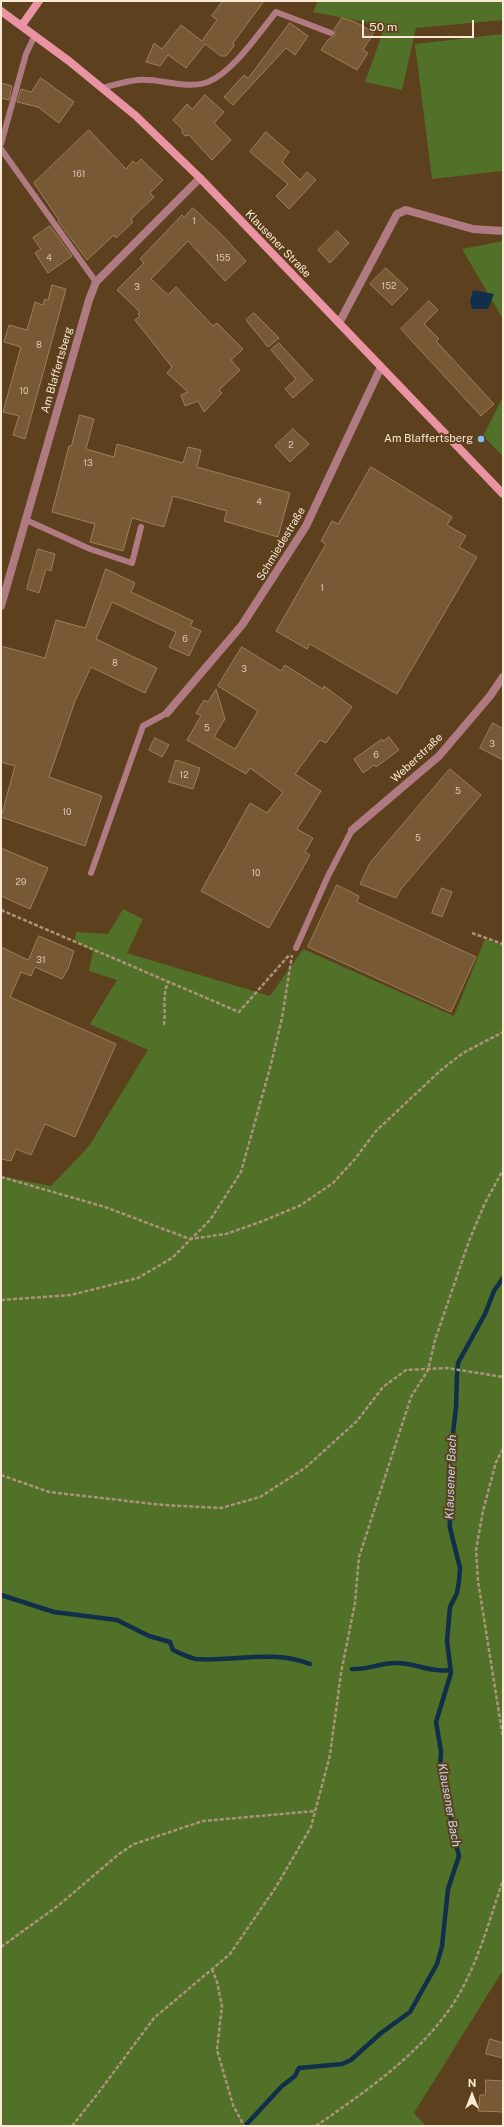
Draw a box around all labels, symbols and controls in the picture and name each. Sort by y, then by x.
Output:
scale bar [364,12,476,38]
text: 50 m [369,20,397,34]
house number: 161 [73,169,85,179]
street label: Klausener Straße [242,207,314,281]
house number: 1 [192,216,196,226]
house number: 4 [46,253,52,263]
house number: 155 [215,253,231,263]
house number: 152 [382,281,396,291]
house number: 3 [134,282,140,292]
street label: Am Blaffertsberg [38,325,76,415]
house number: 8 [36,340,42,350]
house number: 10 [19,386,29,396]
place label: Am Blaffertsberg [384,432,473,446]
marker: Am Blaffertsberg [476,434,486,444]
house number: 2 [288,440,294,450]
house number: 13 [83,458,93,468]
house number: 4 [256,497,262,507]
street label: Schmiedestraße [254,505,308,583]
house number: 1 [320,583,324,593]
house number: 6 [182,634,188,644]
house number: 8 [112,658,118,668]
house number: 3 [241,664,247,674]
house number: 5 [204,723,210,733]
street label: Weberstraße [388,731,446,785]
house number: 3 [489,739,495,749]
house number: 6 [373,750,379,760]
house number: 12 [179,770,189,780]
house number: 5 [455,786,461,796]
house number: 10 [62,807,72,817]
house number: 5 [415,833,421,843]
house number: 10 [251,868,261,878]
house number: 29 [16,877,26,887]
house number: 31 [36,955,46,965]
water label: Klausener Bach [442,1434,460,1520]
water label: Klausener Bach [435,1762,463,1848]
north arrow [452,2075,492,2115]
text: N [468,2077,476,2089]

